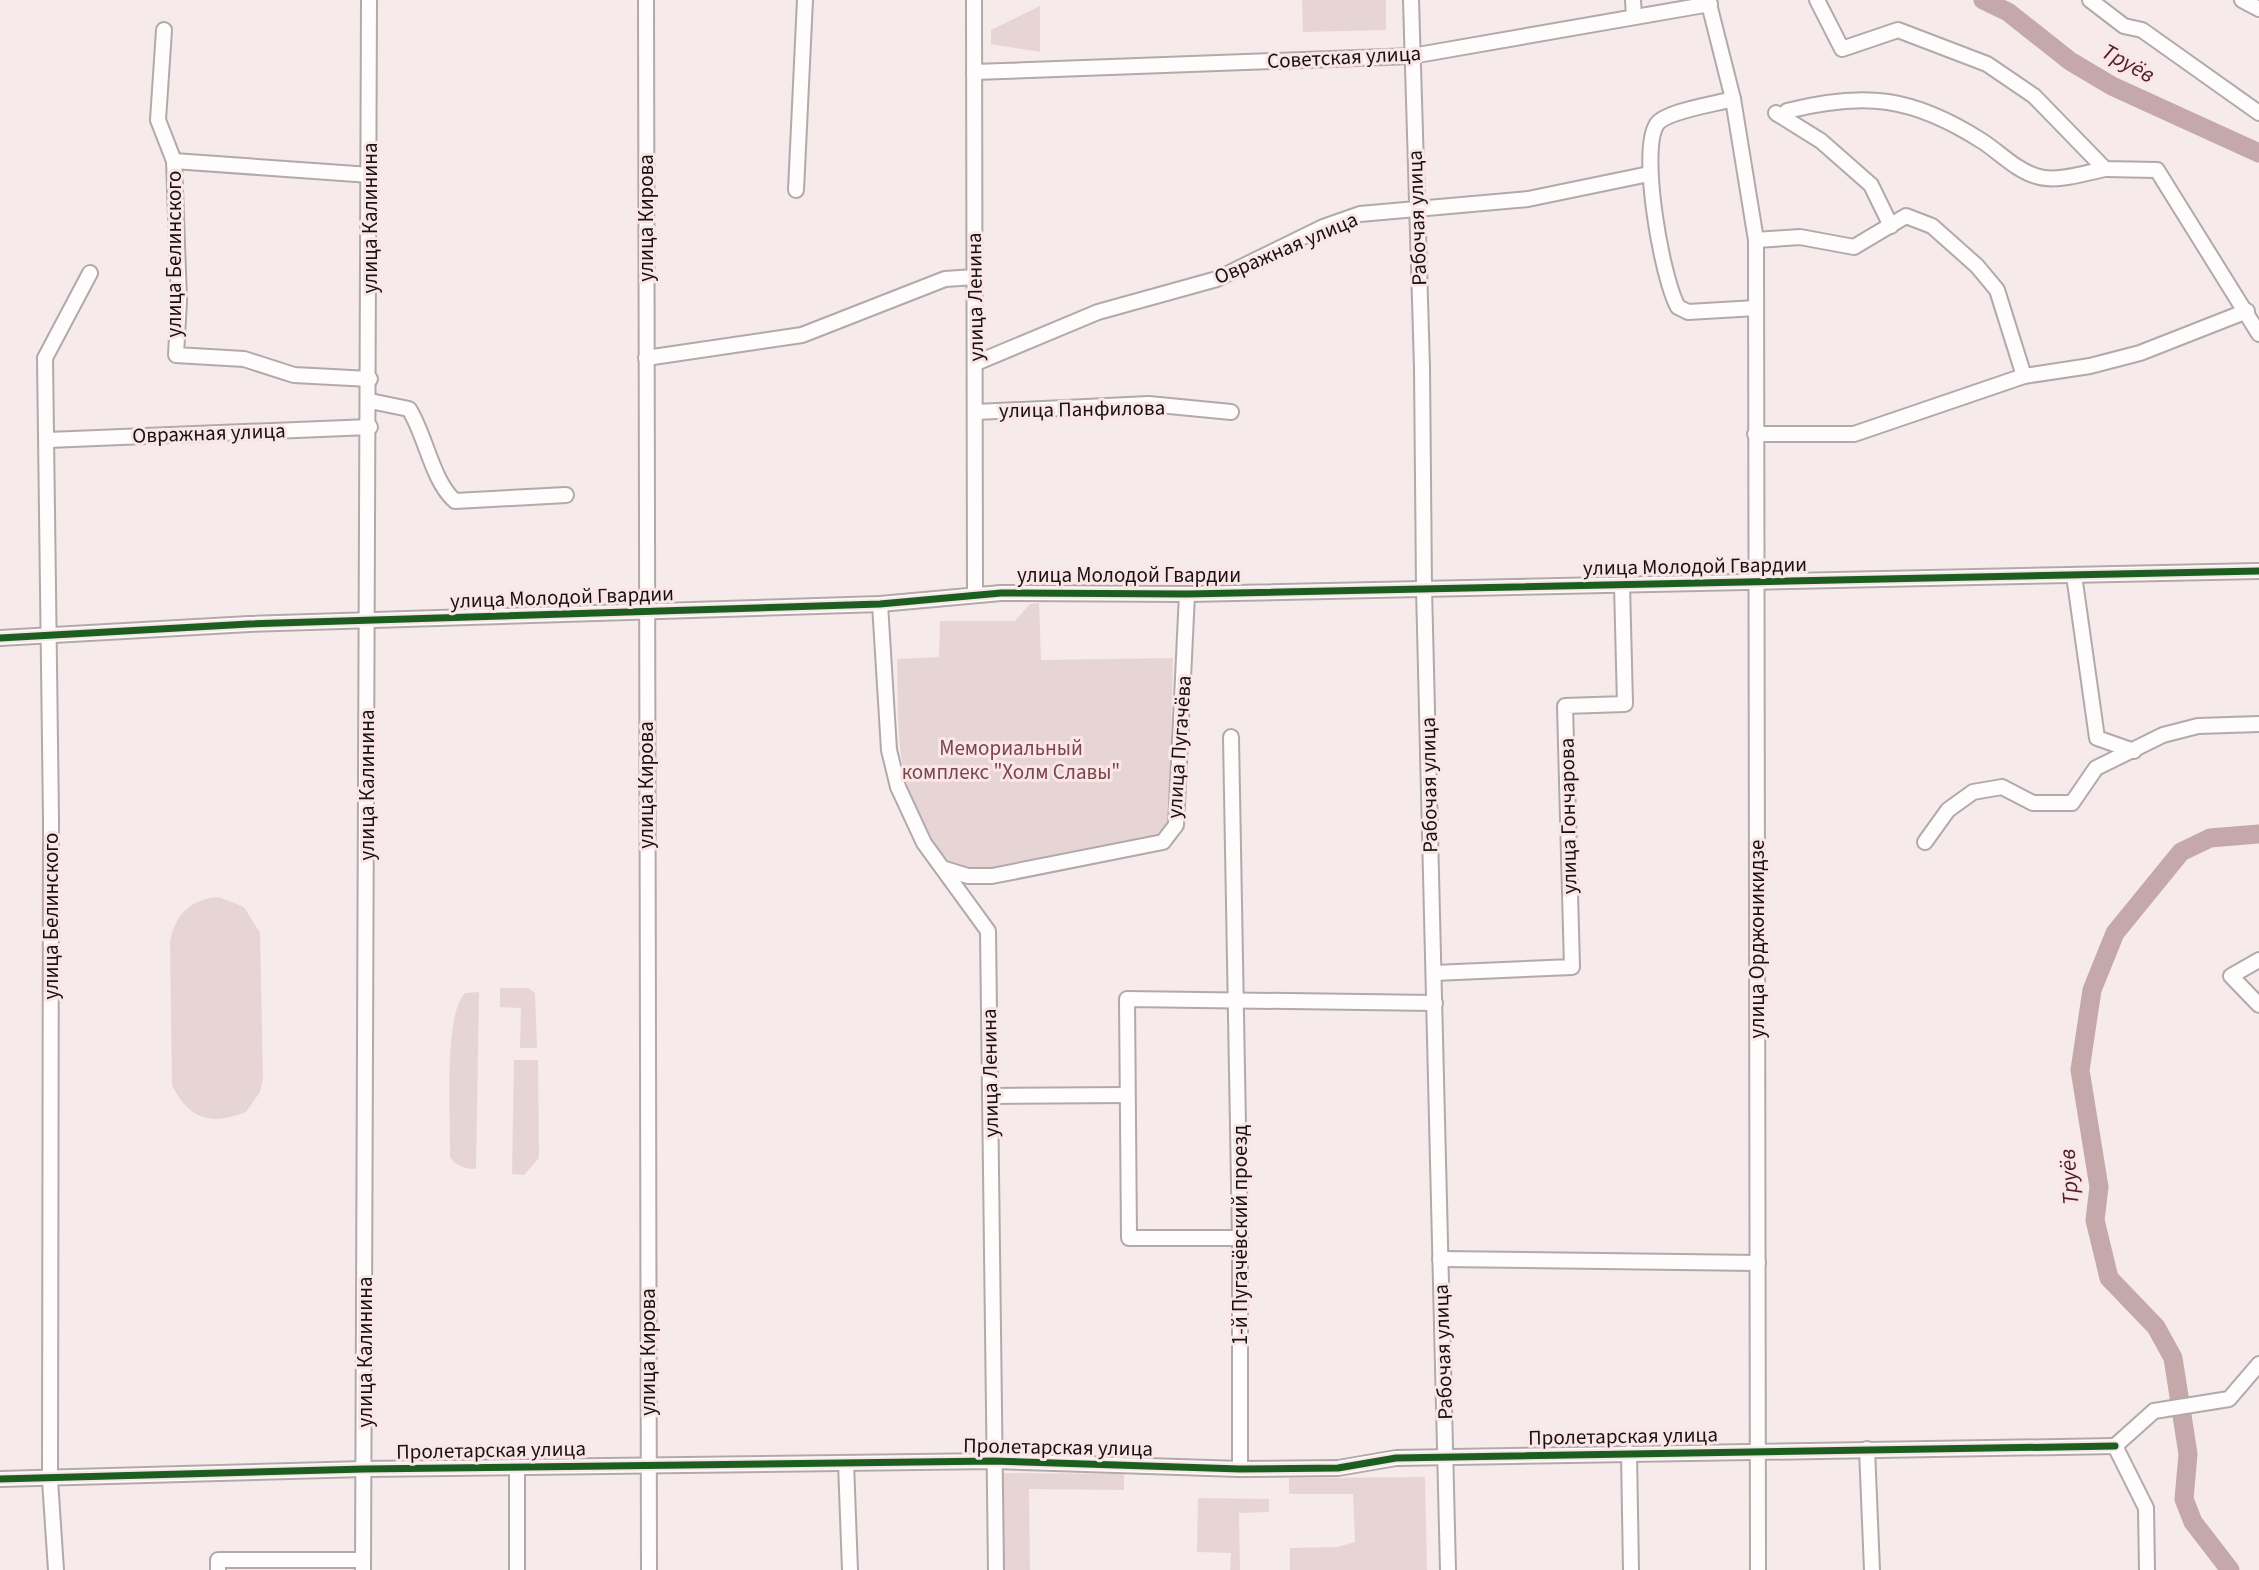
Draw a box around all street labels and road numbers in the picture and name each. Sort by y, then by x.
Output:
street label: Советская улица [1266,38,1422,76]
street label: улица Калинина [355,142,385,294]
street label: Рабочая улица [1400,150,1434,286]
street label: улица Кирова [631,154,661,282]
street label: улица Белинского [159,171,189,337]
street label: Овражная улица [1210,204,1362,292]
street label: улица Ленина [959,232,991,362]
street label: улица Панфилова [999,393,1165,425]
street label: Овражная улица [132,415,286,451]
street label: улица Молодой Гвардии [1583,549,1807,583]
street label: улица Молодой Гвардии [1017,560,1241,590]
street label: улица Молодой Гвардии [449,578,675,616]
street label: улица Пугачёва [1159,674,1199,820]
street label: улица Калинина [352,709,382,861]
street label: Рабочая улица [1413,717,1445,853]
street label: улица Кирова [631,721,661,849]
street label: улица Гончарова [1552,738,1584,894]
street label: улица Белинского [36,833,66,999]
street label: улица Орджоникидзе [1742,840,1772,1038]
street label: улица Ленина [974,1008,1006,1138]
street label: 1-й Пугачёвский проезд [1225,1125,1255,1345]
street label: улица Калинина [350,1276,380,1428]
street label: Рабочая улица [1426,1284,1460,1420]
street label: улица Кирова [633,1288,663,1416]
street label: Пролетарская улица [1528,1419,1718,1453]
street label: Пролетарская улица [963,1430,1153,1464]
street label: Пролетарская улица [396,1433,586,1467]

